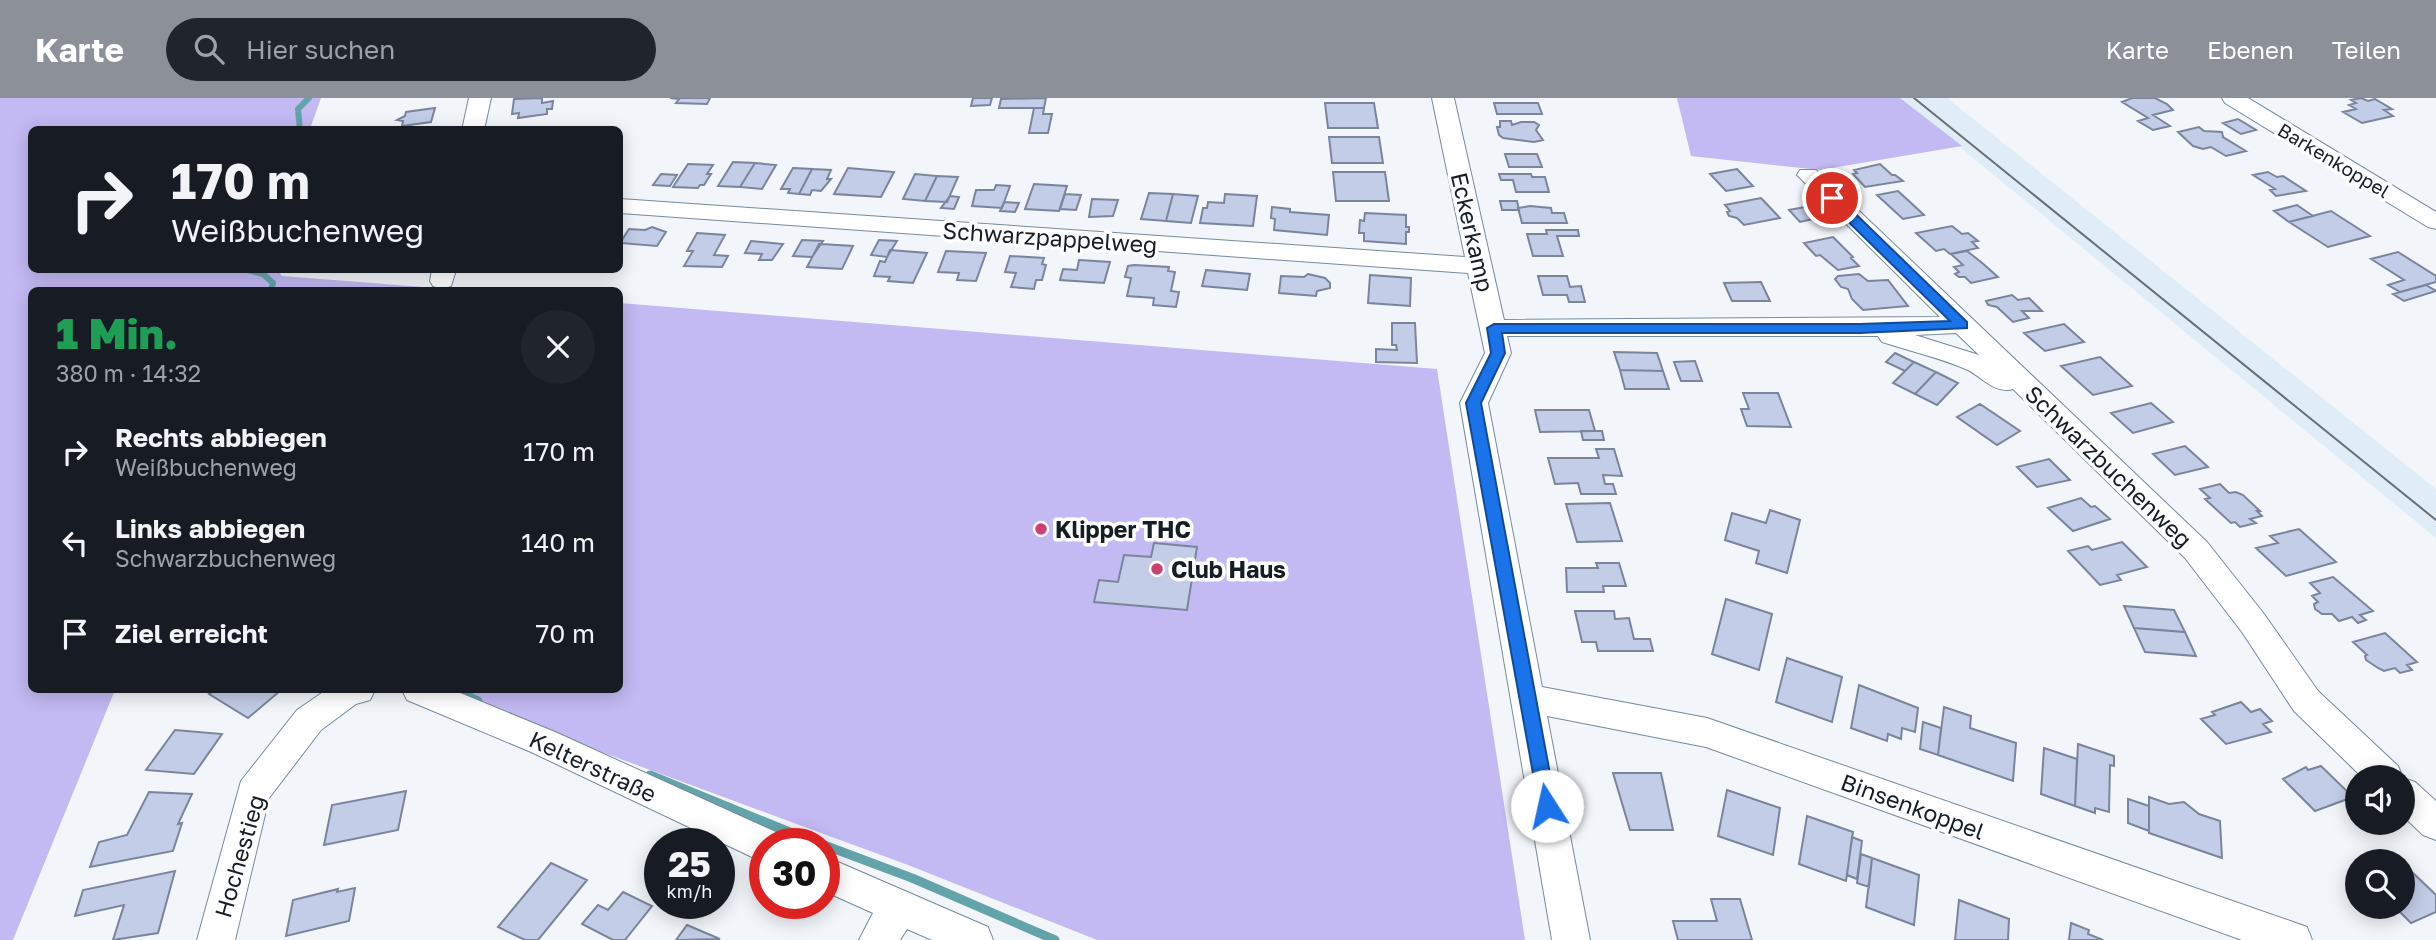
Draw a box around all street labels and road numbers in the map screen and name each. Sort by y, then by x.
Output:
street label: Barkenkoppel [2274,118,2394,202]
street label: Eckerkamp [1446,170,1500,294]
street label: Schwarzpappelweg [942,216,1158,258]
street label: Schwarzbuchenweg [2020,379,2198,553]
street label: Kelterstraße [525,724,661,808]
street label: Binsenkoppel [1837,767,1989,845]
street label: Hochestieg [208,791,270,921]

